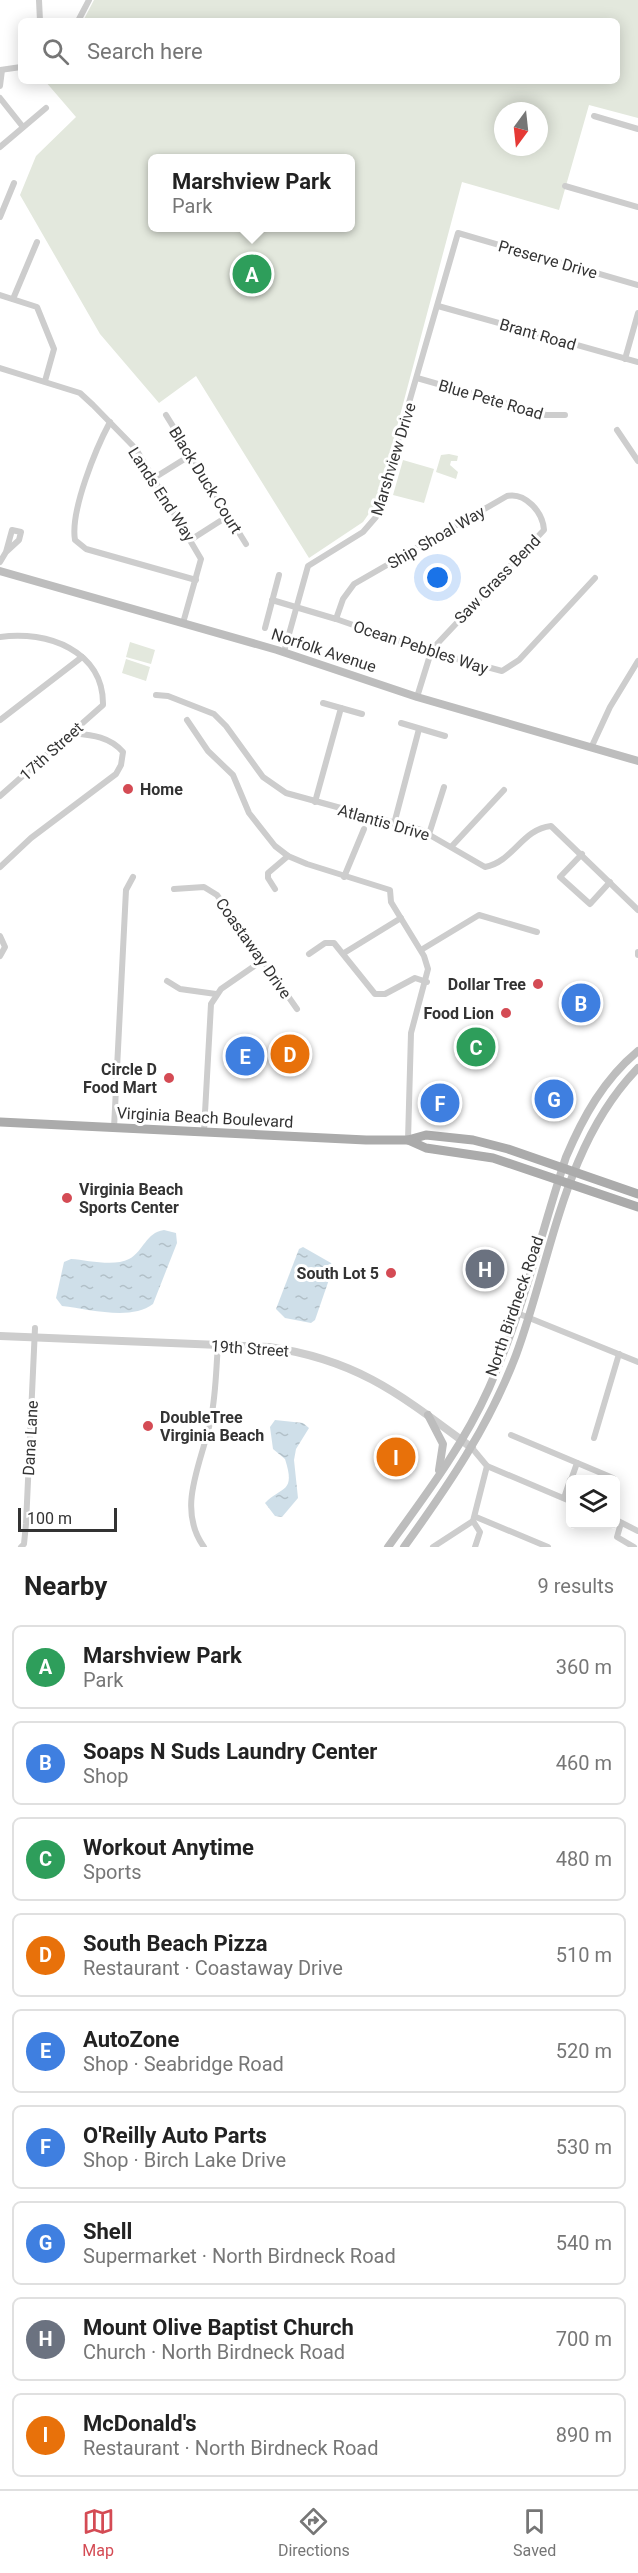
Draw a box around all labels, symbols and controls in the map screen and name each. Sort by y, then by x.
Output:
search box [18,18,620,84]
icon: search [39,35,72,68]
text: Search here [87,39,203,64]
north arrow [494,102,548,156]
popup [148,154,355,232]
text: Marshview Park [172,169,331,194]
text: Park [172,194,212,218]
street label: Preserve Drive [496,236,600,283]
pin: A [232,252,272,296]
street label: Brant Road [497,315,578,354]
street label: Blue Pete Road [436,375,545,423]
street label: Marshview Drive [367,400,420,518]
street label: Black Duck Court [165,423,246,537]
street label: Lands End Way [124,444,199,545]
street label: Ship Shoal Way [384,502,489,573]
street label: Saw Grass Bend [450,531,544,628]
your location [423,563,452,592]
street label: Ocean Pebbles Way [351,617,491,678]
street label: Norfolk Avenue [269,625,379,676]
street label: 17th Street [16,718,87,785]
place label: Home [140,780,183,799]
marker: Home [121,782,135,796]
street label: Atlantis Drive [336,800,432,845]
street label: Coastaway Drive [212,894,295,1002]
place label: Dollar Tree [448,975,526,994]
marker: Dollar Tree [531,977,545,991]
pin: B [562,980,600,1026]
place label: Food Lion [423,1004,494,1023]
marker: Food Lion [499,1006,513,1020]
pin: C [456,1024,496,1070]
pin: D [270,1032,310,1076]
pin: E [226,1034,264,1078]
place label: Circle D Food Mart [83,1060,158,1097]
marker: Circle D Food Mart [162,1071,176,1085]
pin: G [534,1076,574,1122]
pin: F [420,1080,460,1126]
street label: Virginia Beach Boulevard [116,1103,294,1132]
place label: Virginia Beach Sports Center [79,1180,183,1217]
marker: Virginia Beach Sports Center [60,1191,74,1205]
street label: North Birdneck Road [482,1234,547,1379]
pin: H [466,1246,504,1292]
place label: South Lot 5 [297,1264,379,1283]
marker: South Lot 5 [384,1266,398,1280]
street label: 19th Street [210,1336,290,1361]
street label: Dana Lane [19,1400,42,1476]
place label: DoubleTree Virginia Beach [160,1408,264,1445]
marker: DoubleTree Virginia Beach [141,1419,155,1433]
pin: I [376,1434,416,1480]
map controls [566,1475,620,1529]
button: layers [566,1475,620,1529]
scale bar [18,1505,117,1532]
text: 100 m [27,1509,72,1528]
text: Nearby [24,1571,107,1601]
text: 9 results [538,1574,614,1598]
text: Marshview Park [83,1643,242,1668]
text: A [39,1655,52,1679]
text: 360 m [556,1655,612,1679]
text: Park [83,1668,123,1692]
text: Soaps N Suds Laundry Center [83,1739,377,1764]
text: B [39,1751,52,1775]
text: 460 m [556,1751,612,1775]
text: Shop [83,1764,129,1788]
text: Workout Anytime [83,1835,254,1860]
text: C [39,1847,52,1871]
text: 480 m [556,1847,612,1871]
text: Sports [83,1860,142,1884]
text: South Beach Pizza [83,1931,268,1956]
text: D [39,1943,52,1967]
text: 510 m [556,1943,612,1967]
text: Restaurant · Coastaway Drive [83,1956,343,1980]
text: AutoZone [83,2027,179,2052]
text: E [40,2039,51,2063]
text: 520 m [556,2039,612,2063]
text: Shop · Seabridge Road [83,2052,284,2076]
text: O'Reilly Auto Parts [83,2123,267,2148]
text: F [40,2135,51,2159]
text: 530 m [556,2135,612,2159]
text: Shop · Birch Lake Drive [83,2148,286,2172]
text: Shell [83,2219,132,2244]
text: G [39,2231,52,2255]
text: 540 m [556,2231,612,2255]
text: Supermarket · North Birdneck Road [83,2244,396,2268]
text: Mount Olive Baptist Church [83,2315,354,2340]
text: H [38,2327,53,2351]
text: 700 m [556,2327,612,2351]
text: Church · North Birdneck Road [83,2340,345,2364]
text: McDonald's [83,2411,197,2436]
text: I [43,2423,48,2447]
text: 890 m [556,2423,612,2447]
text: Restaurant · North Birdneck Road [83,2436,378,2460]
tab: Map [82,2505,115,2560]
tab: Directions [278,2505,350,2560]
tab: Saved [513,2505,556,2560]

